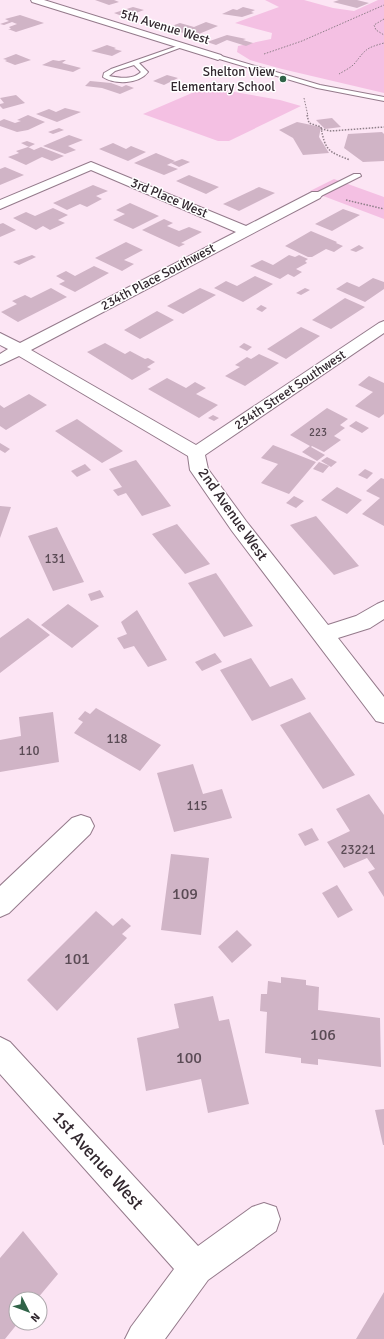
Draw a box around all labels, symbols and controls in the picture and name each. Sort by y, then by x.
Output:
street label: 5th Avenue West [119,6,212,48]
place label: Shelton View Elementary School [171,64,276,95]
marker: Shelton View Elementary School [278,74,288,84]
street label: 3rd Place West [128,175,210,222]
street label: 234th Place Southwest [98,240,218,314]
street label: 234th Street Southwest [231,347,349,433]
house number: 223 [309,426,327,439]
street label: 2nd Avenue West [194,464,272,564]
house number: 131 [44,551,66,567]
house number: 118 [106,731,128,747]
house number: 110 [18,743,40,759]
house number: 115 [186,798,208,814]
house number: 23221 [340,842,376,858]
house number: 109 [172,884,198,904]
house number: 101 [64,949,90,969]
house number: 106 [310,1025,336,1045]
house number: 100 [176,1048,202,1068]
street label: 1st Avenue West [48,1106,148,1214]
north arrow [8,1291,48,1331]
text: N [28,1310,42,1325]

